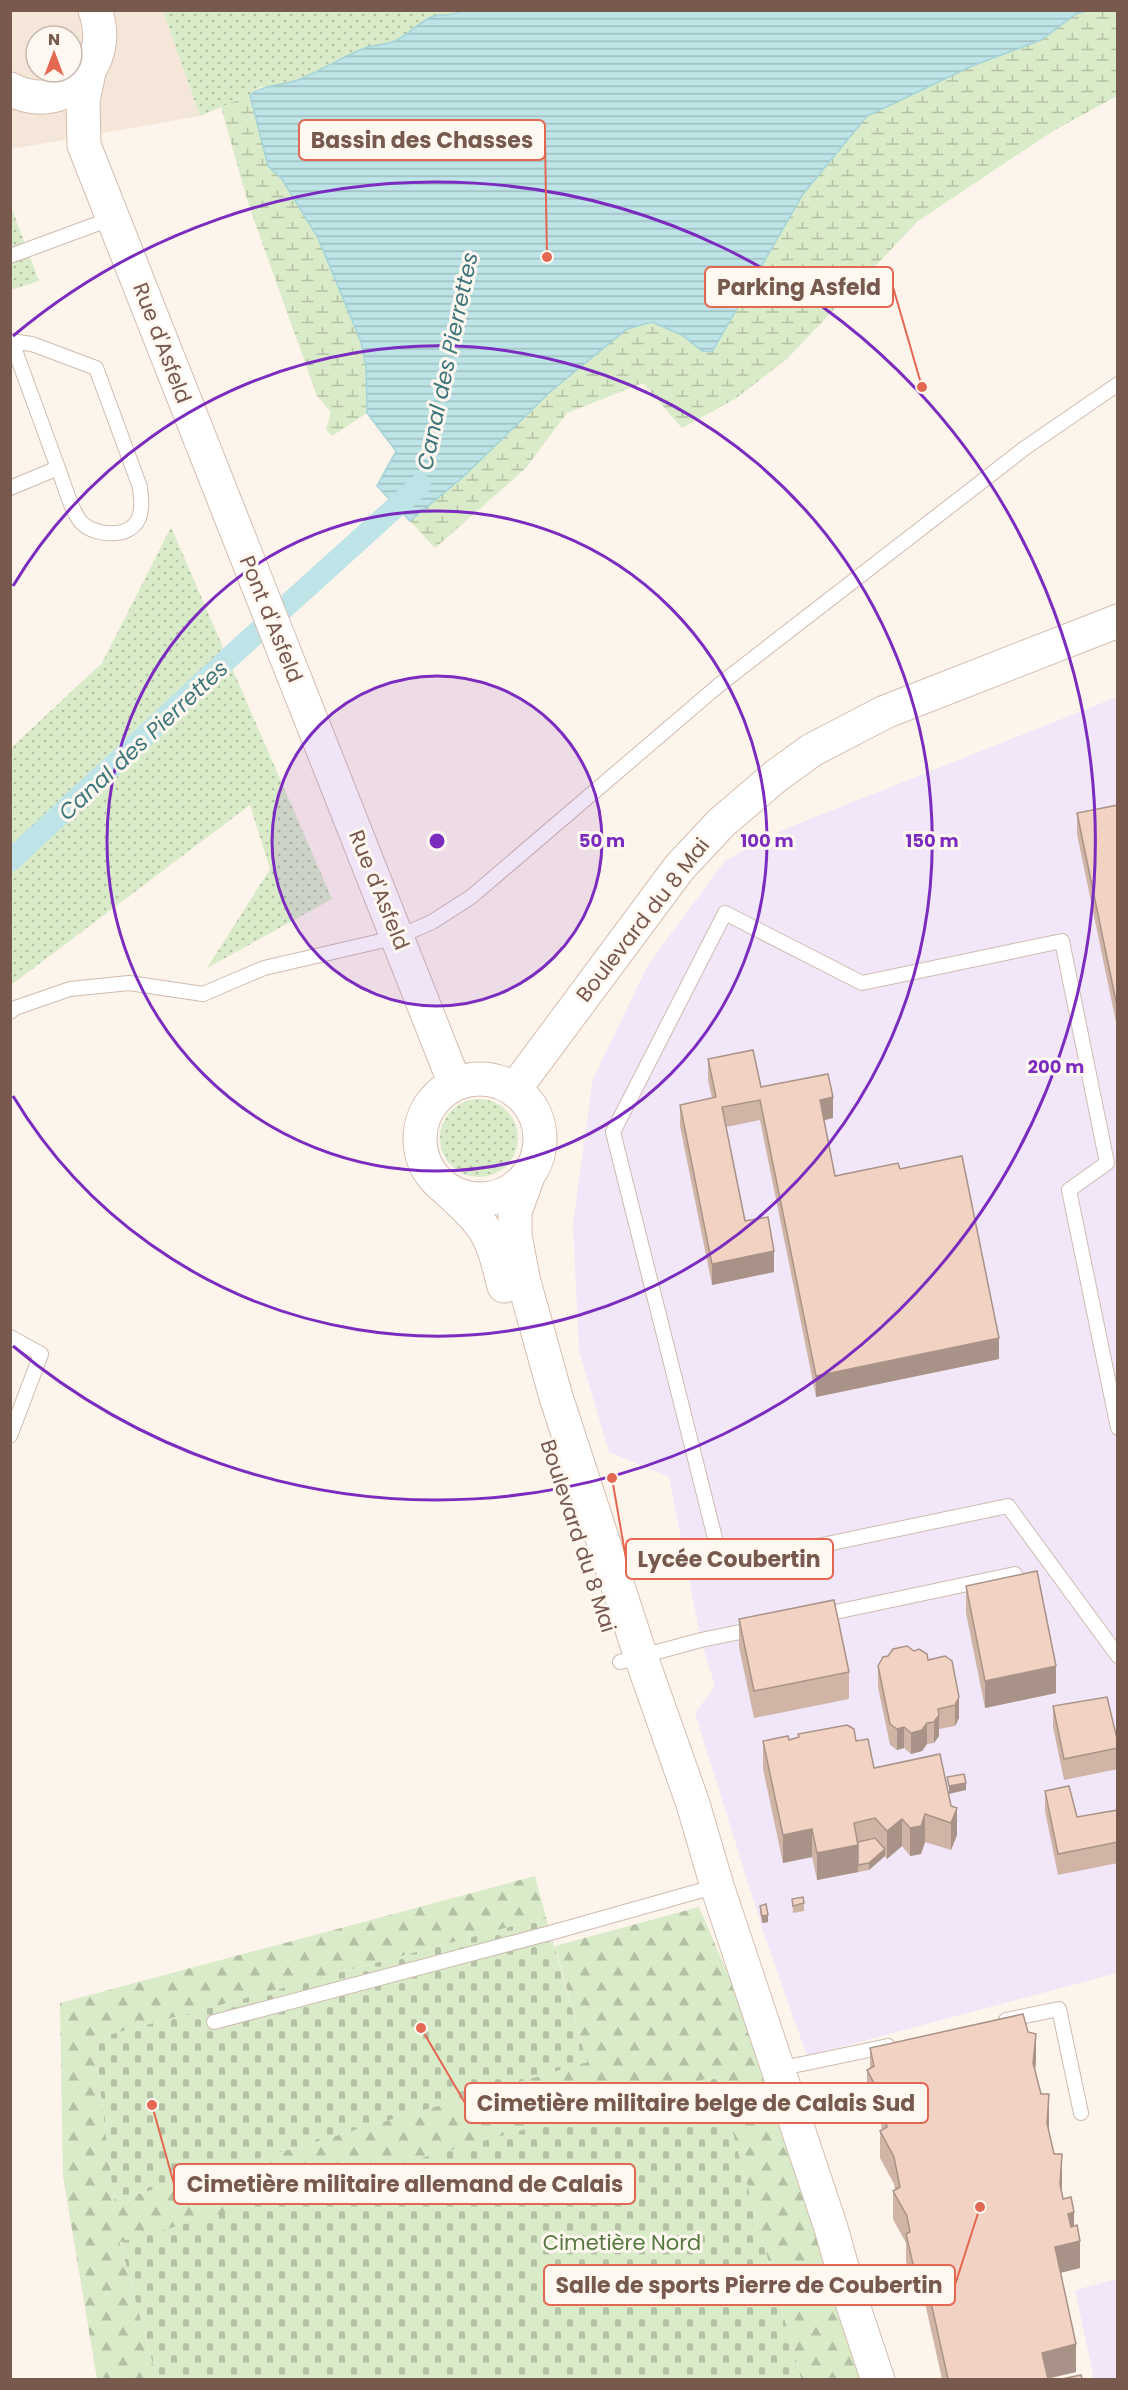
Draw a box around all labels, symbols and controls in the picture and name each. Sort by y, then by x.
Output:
north arrow [24,24,84,84]
text: N [48,28,60,51]
callout: Bassin des Chasses [299,120,545,160]
text: Bassin des Chasses [311,125,533,156]
water label: Canal des Pierrettes [409,249,486,473]
callout: Parking Asfeld [705,267,893,307]
text: Parking Asfeld [717,272,881,303]
street label: Rue d'Asfeld [126,278,199,407]
street label: Pont d'Asfeld [233,551,310,686]
water label: Canal des Pierrettes [51,653,235,828]
street label: Rue d'Asfeld [342,826,417,954]
text: 50 m [579,828,625,853]
text: 100 m [740,828,794,853]
text: 150 m [905,828,959,853]
centre of rings [427,831,447,851]
street label: Boulevard du 8 Mai [569,832,716,1008]
text: 200 m [1028,1054,1084,1079]
street label: Boulevard du 8 Mai [534,1436,623,1636]
callout: Lycée Coubertin [626,1539,833,1579]
text: Lycée Coubertin [637,1544,821,1575]
callout: Cimetière militaire belge de Calais Sud [465,2083,928,2123]
text: Cimetière militaire belge de Calais Sud [477,2088,915,2119]
callout: Cimetière militaire allemand de Calais [174,2164,635,2204]
text: Cimetière militaire allemand de Calais [187,2169,623,2200]
park label: Cimetière Nord [543,2228,701,2257]
callout: Salle de sports Pierre de Coubertin [544,2265,955,2305]
text: Salle de sports Pierre de Coubertin [555,2270,943,2301]

